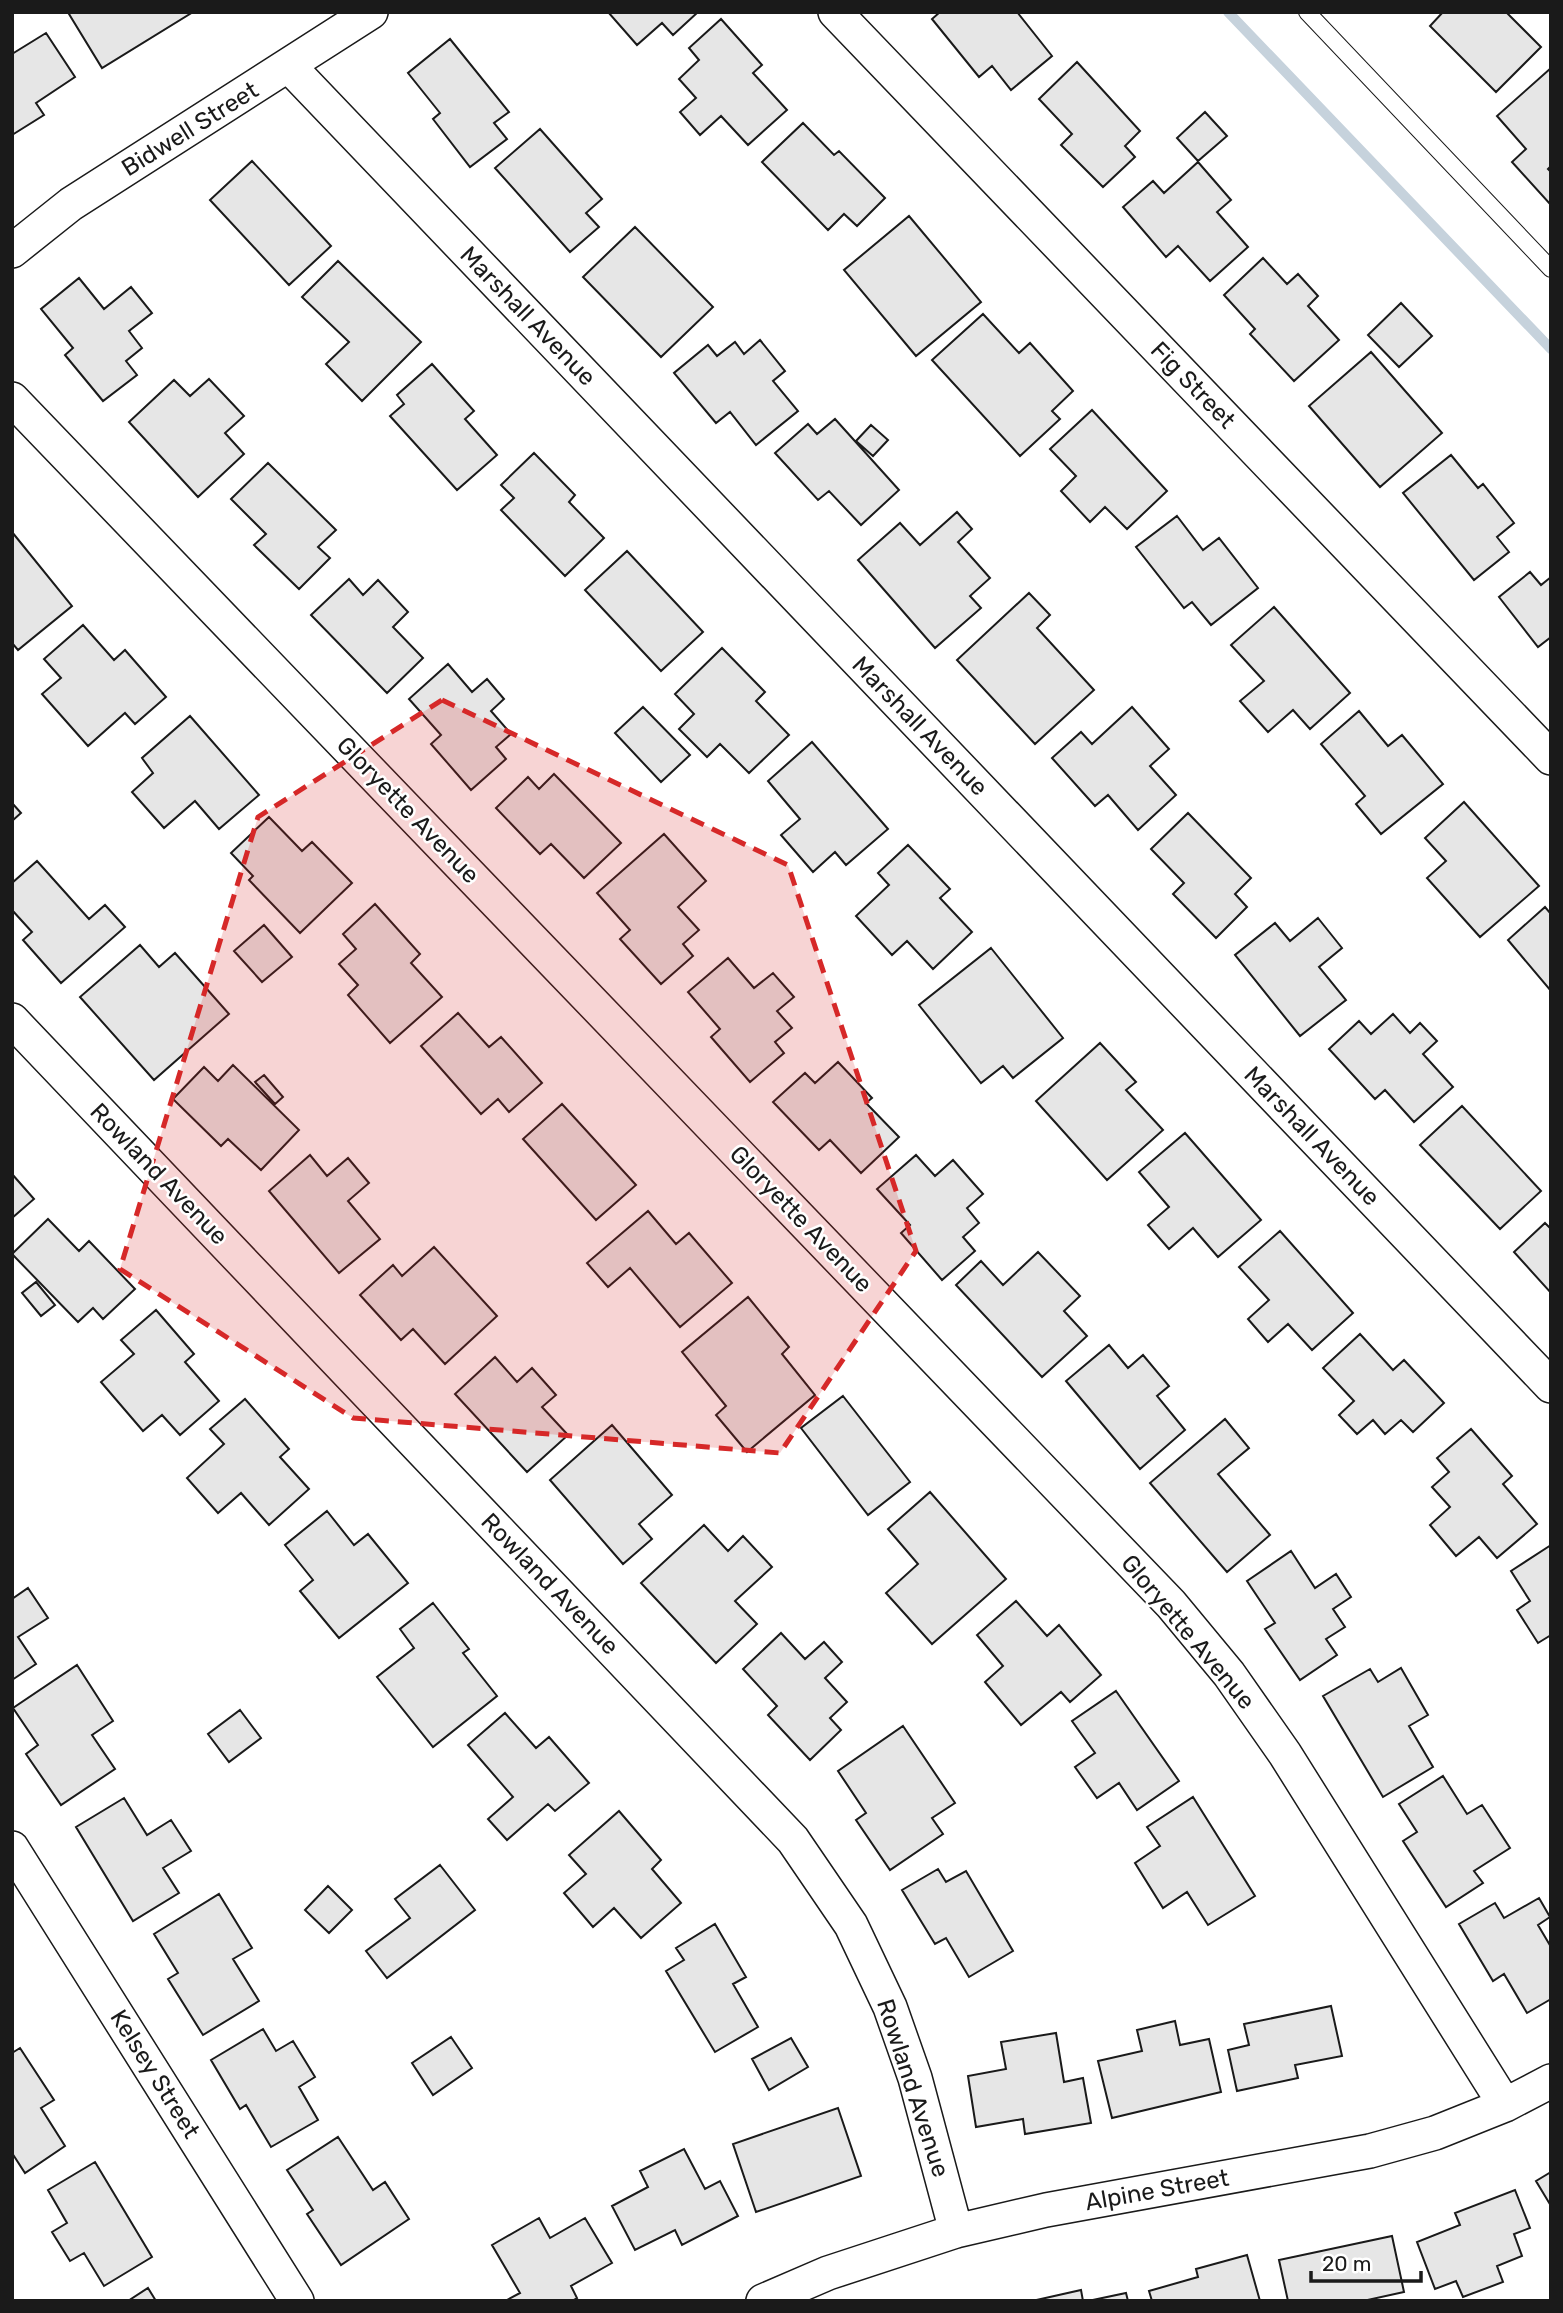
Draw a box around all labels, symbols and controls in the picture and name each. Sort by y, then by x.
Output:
street label: Bidwell Street [117,76,263,182]
street label: Marshall Avenue [455,241,601,391]
street label: Fig Street [1145,336,1241,434]
street label: Marshall Avenue [847,651,993,801]
street label: Gloryette Avenue [331,731,485,889]
street label: Marshall Avenue [1239,1061,1385,1211]
street label: Rowland Avenue [85,1098,233,1250]
street label: Gloryette Avenue [724,1140,878,1298]
street label: Rowland Avenue [476,1508,624,1660]
street label: Gloryette Avenue [1115,1549,1261,1715]
street label: Rowland Avenue [871,1995,955,2181]
street label: Kelsey Street [104,2005,206,2143]
street label: Alpine Street [1083,2164,1231,2216]
scale bar [1311,2240,1421,2284]
text: 20 m [1322,2251,1371,2276]

